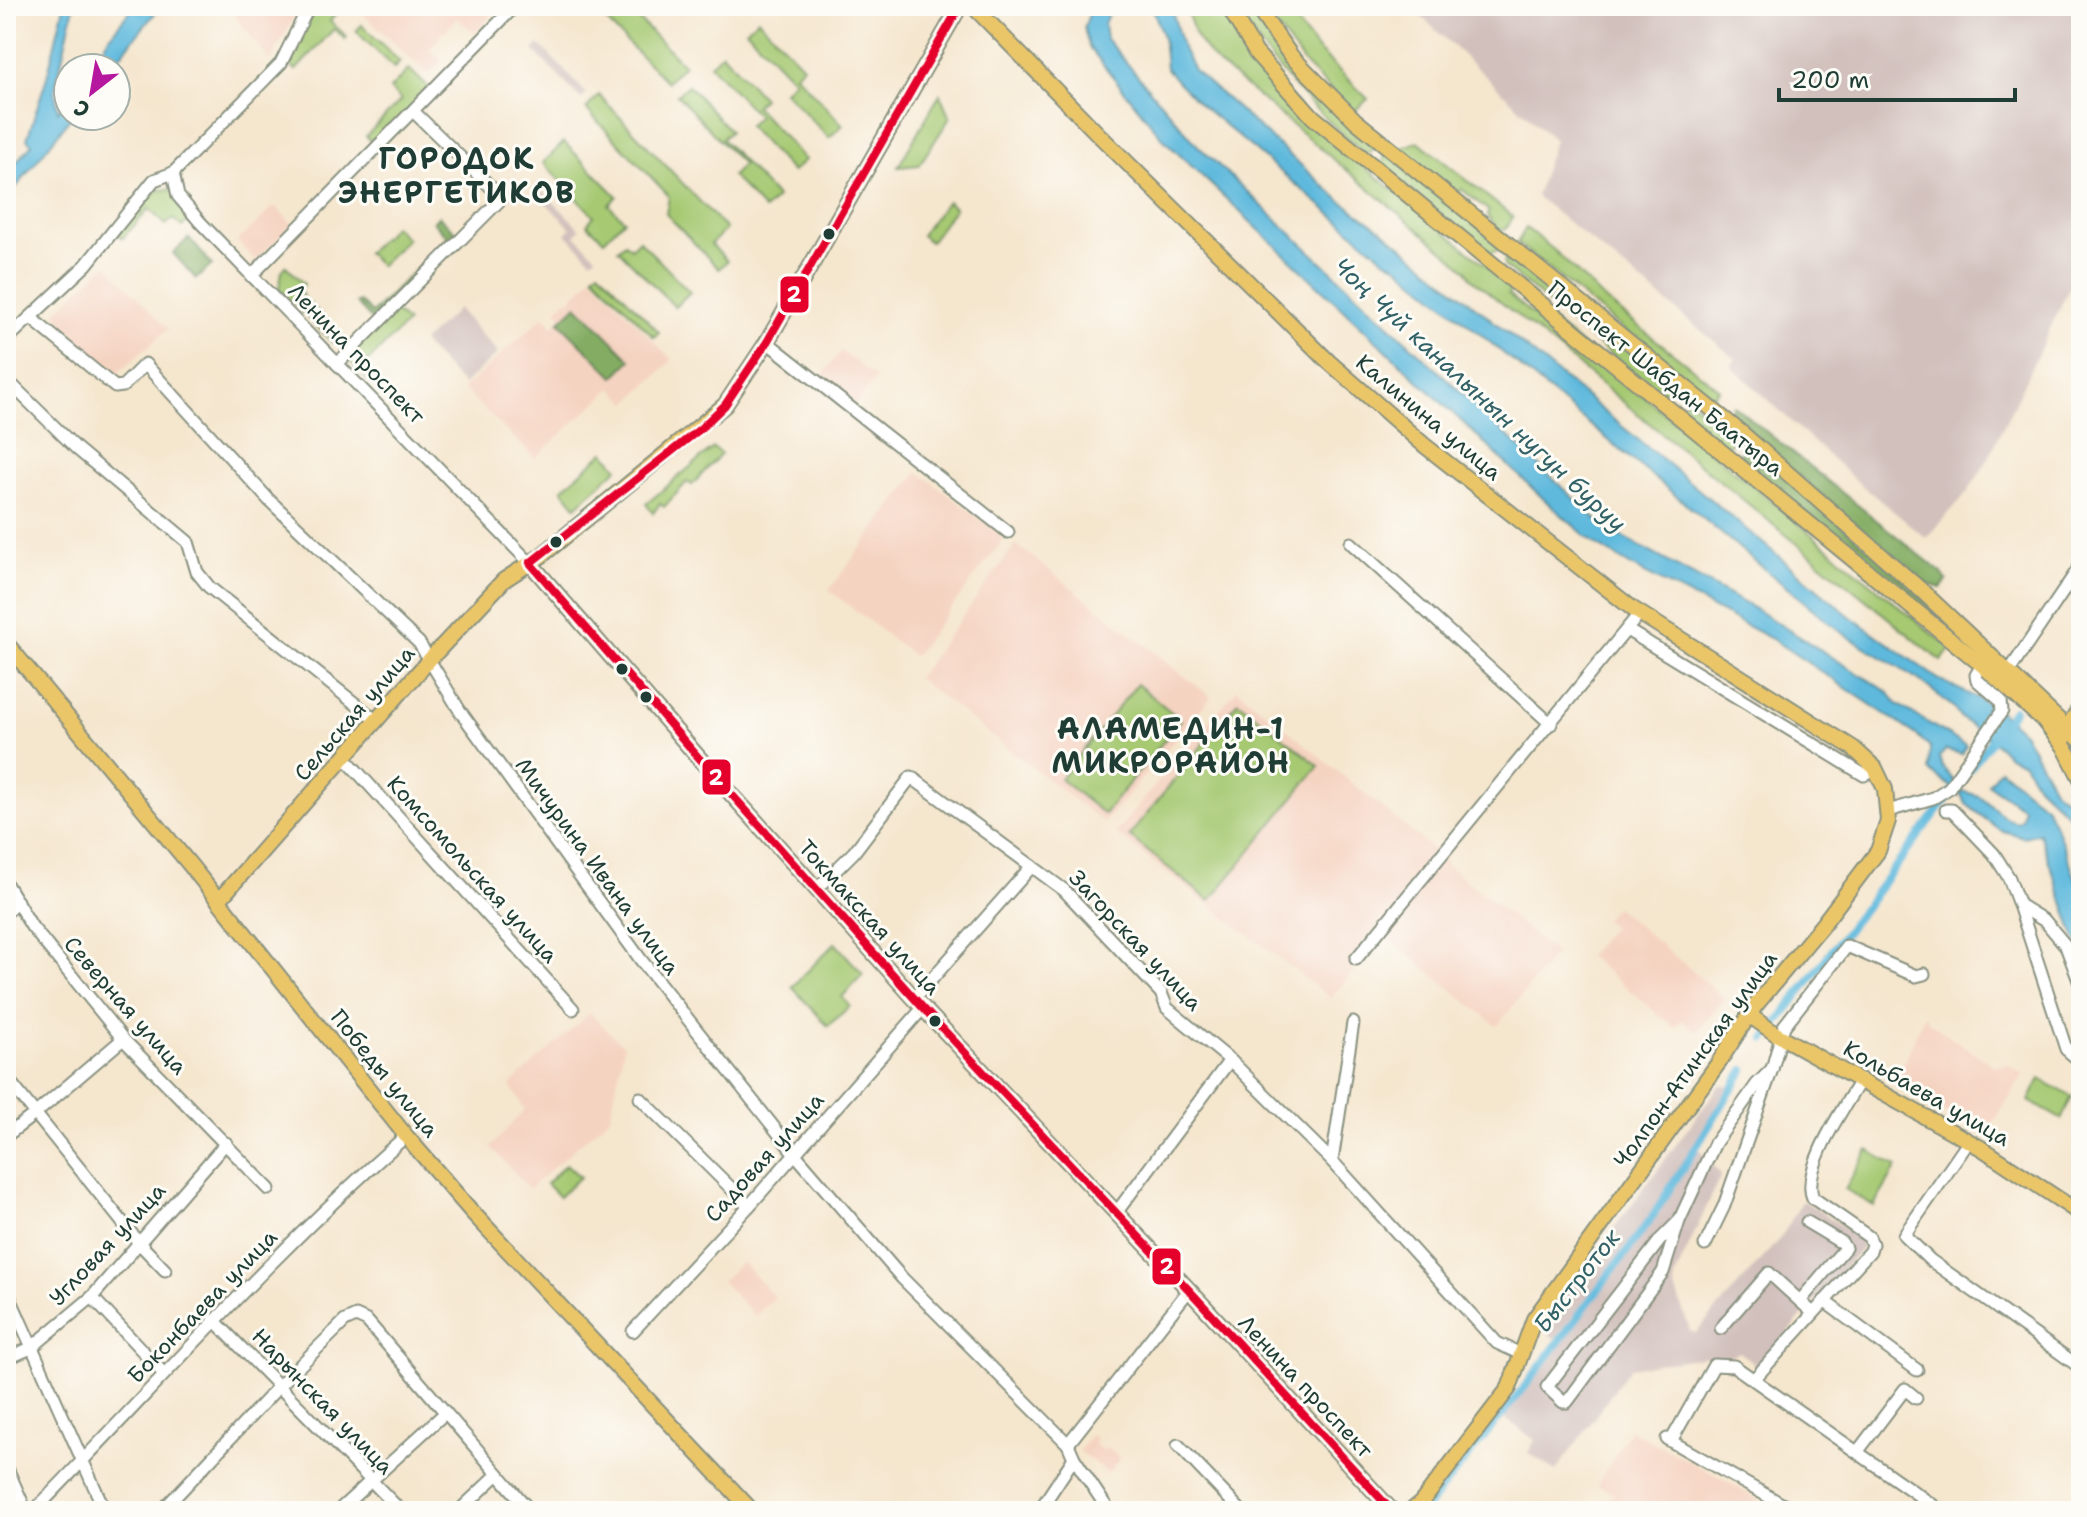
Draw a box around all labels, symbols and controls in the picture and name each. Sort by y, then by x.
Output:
north arrow [52,52,132,132]
scale bar [1779,52,2015,102]
text: 200 m [1791,64,1869,96]
text: С [69,93,95,125]
district label: ГОРОДОК ЭНЕРГЕТИКОВ [338,138,576,213]
unlabelled marker [821,226,837,242]
water label: Чоң Чүй каналынын нугун буруу [1327,251,1633,539]
street label: Проспект Шабдан Баатыра [1542,274,1790,483]
line badge: 2 [779,275,810,314]
street label: Ленина проспект [282,277,432,431]
text: 2 [786,280,802,309]
street label: Калинина улица [1350,348,1508,487]
unlabelled marker [548,534,564,550]
street label: Сельская улица [288,639,421,787]
unlabelled marker [614,661,630,677]
unlabelled marker [638,689,654,705]
district label: АЛАМЕДИН-1 МИКРОРАЙОН [1051,708,1291,783]
street label: Мичурина Ивана улица [509,752,686,981]
line badge: 2 [701,758,732,796]
text: 2 [708,763,724,792]
street label: Комсомольская улица [381,769,565,969]
street label: Токмакская улица [792,833,947,1001]
street label: Загорская улица [1063,864,1209,1017]
street label: Северная улица [58,930,194,1081]
street label: Чолпон-Атинская улица [1607,945,1784,1173]
street label: Победы улица [324,1003,445,1143]
unlabelled marker [927,1013,943,1029]
street label: Кольбаева улица [1838,1034,2016,1153]
street label: Садовая улица [698,1086,831,1228]
street label: Угловая улица [43,1176,172,1312]
water label: Быстроток [1526,1222,1628,1339]
street label: Боконбаева улица [121,1223,284,1390]
line badge: 2 [1151,1247,1182,1286]
text: 2 [1159,1252,1175,1281]
street label: Ленина проспект [1232,1309,1380,1464]
street label: Нарынская улица [245,1322,400,1481]

